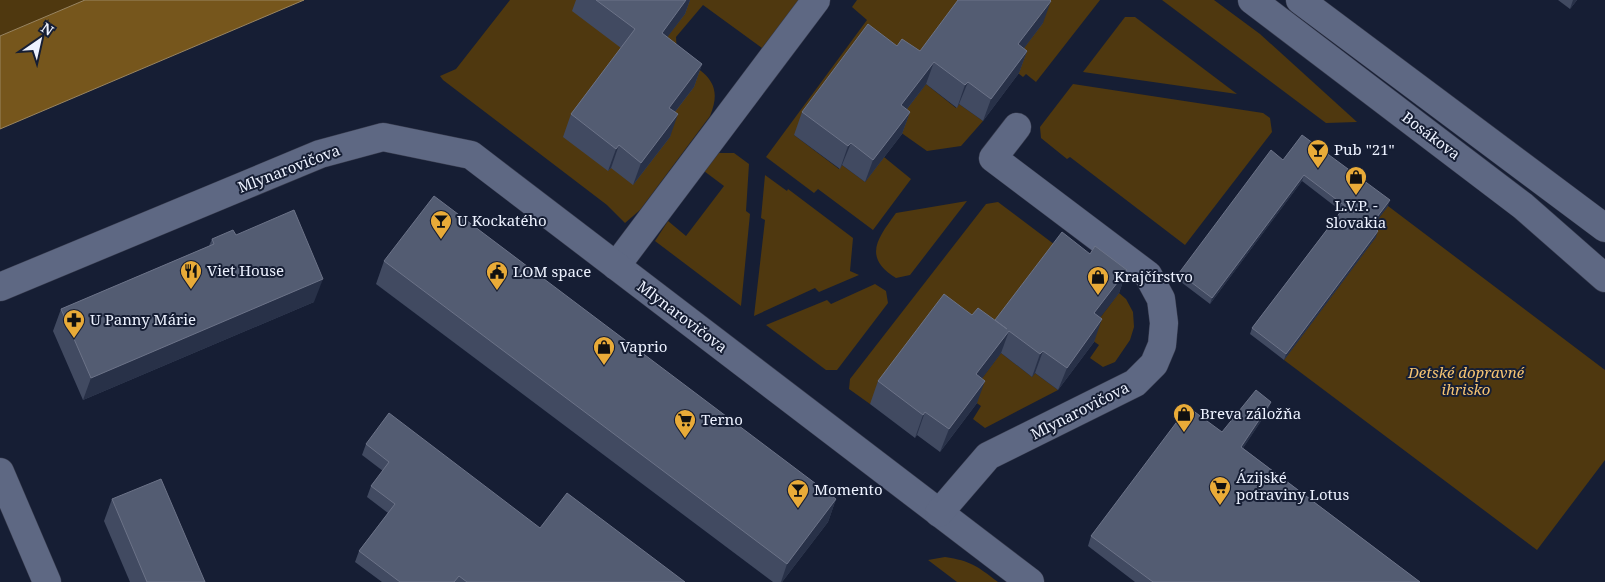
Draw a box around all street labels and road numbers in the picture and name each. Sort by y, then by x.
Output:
street label: Bosákova [1398,107,1465,164]
street label: Mlynarovičova [235,139,342,197]
street label: Mlynarovičova [634,276,732,357]
street label: Mlynarovičova [1027,377,1132,443]

